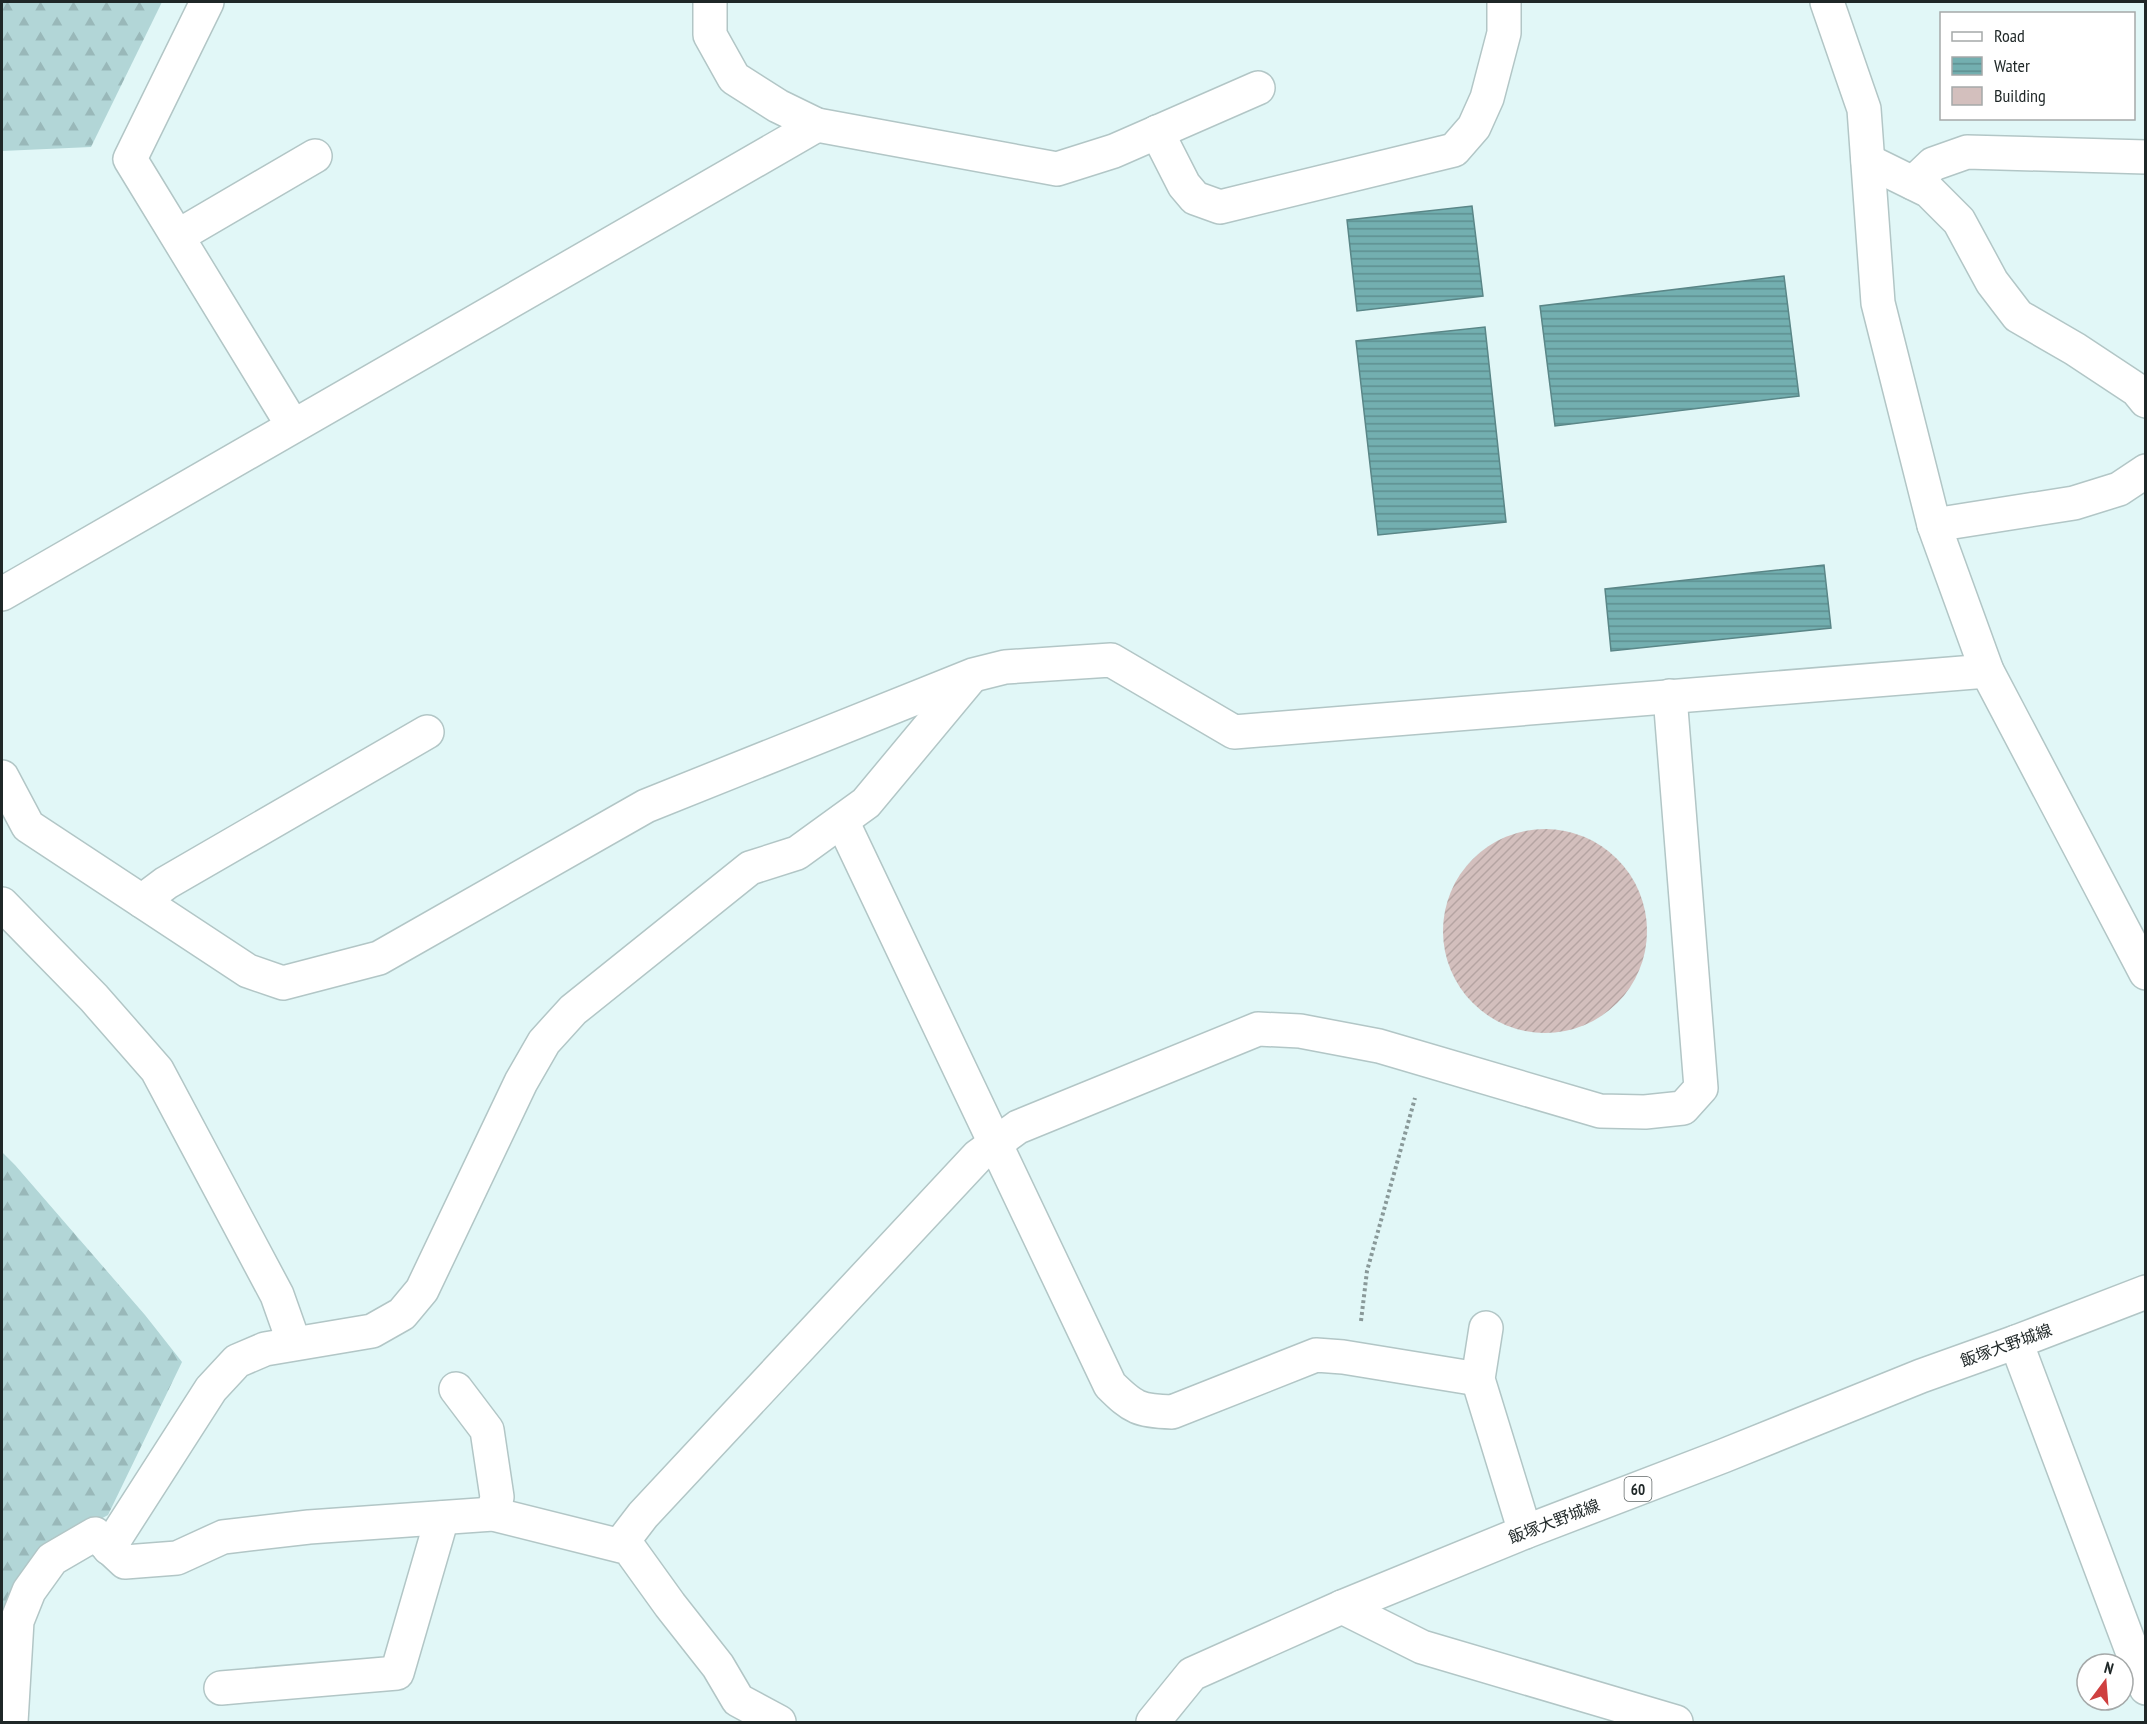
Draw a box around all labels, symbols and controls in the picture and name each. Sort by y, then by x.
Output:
legend [1940,12,2135,120]
text: Road [1994,24,2025,47]
text: Water [1994,54,2030,77]
text: Building [1994,84,2046,107]
street label: 飯塚大野城線 [1957,1319,2055,1371]
road number: 60 [1624,1477,1652,1501]
street label: 飯塚大野城線 [1506,1494,1602,1548]
north arrow [2075,1652,2135,1712]
text: N [2102,1657,2116,1678]

